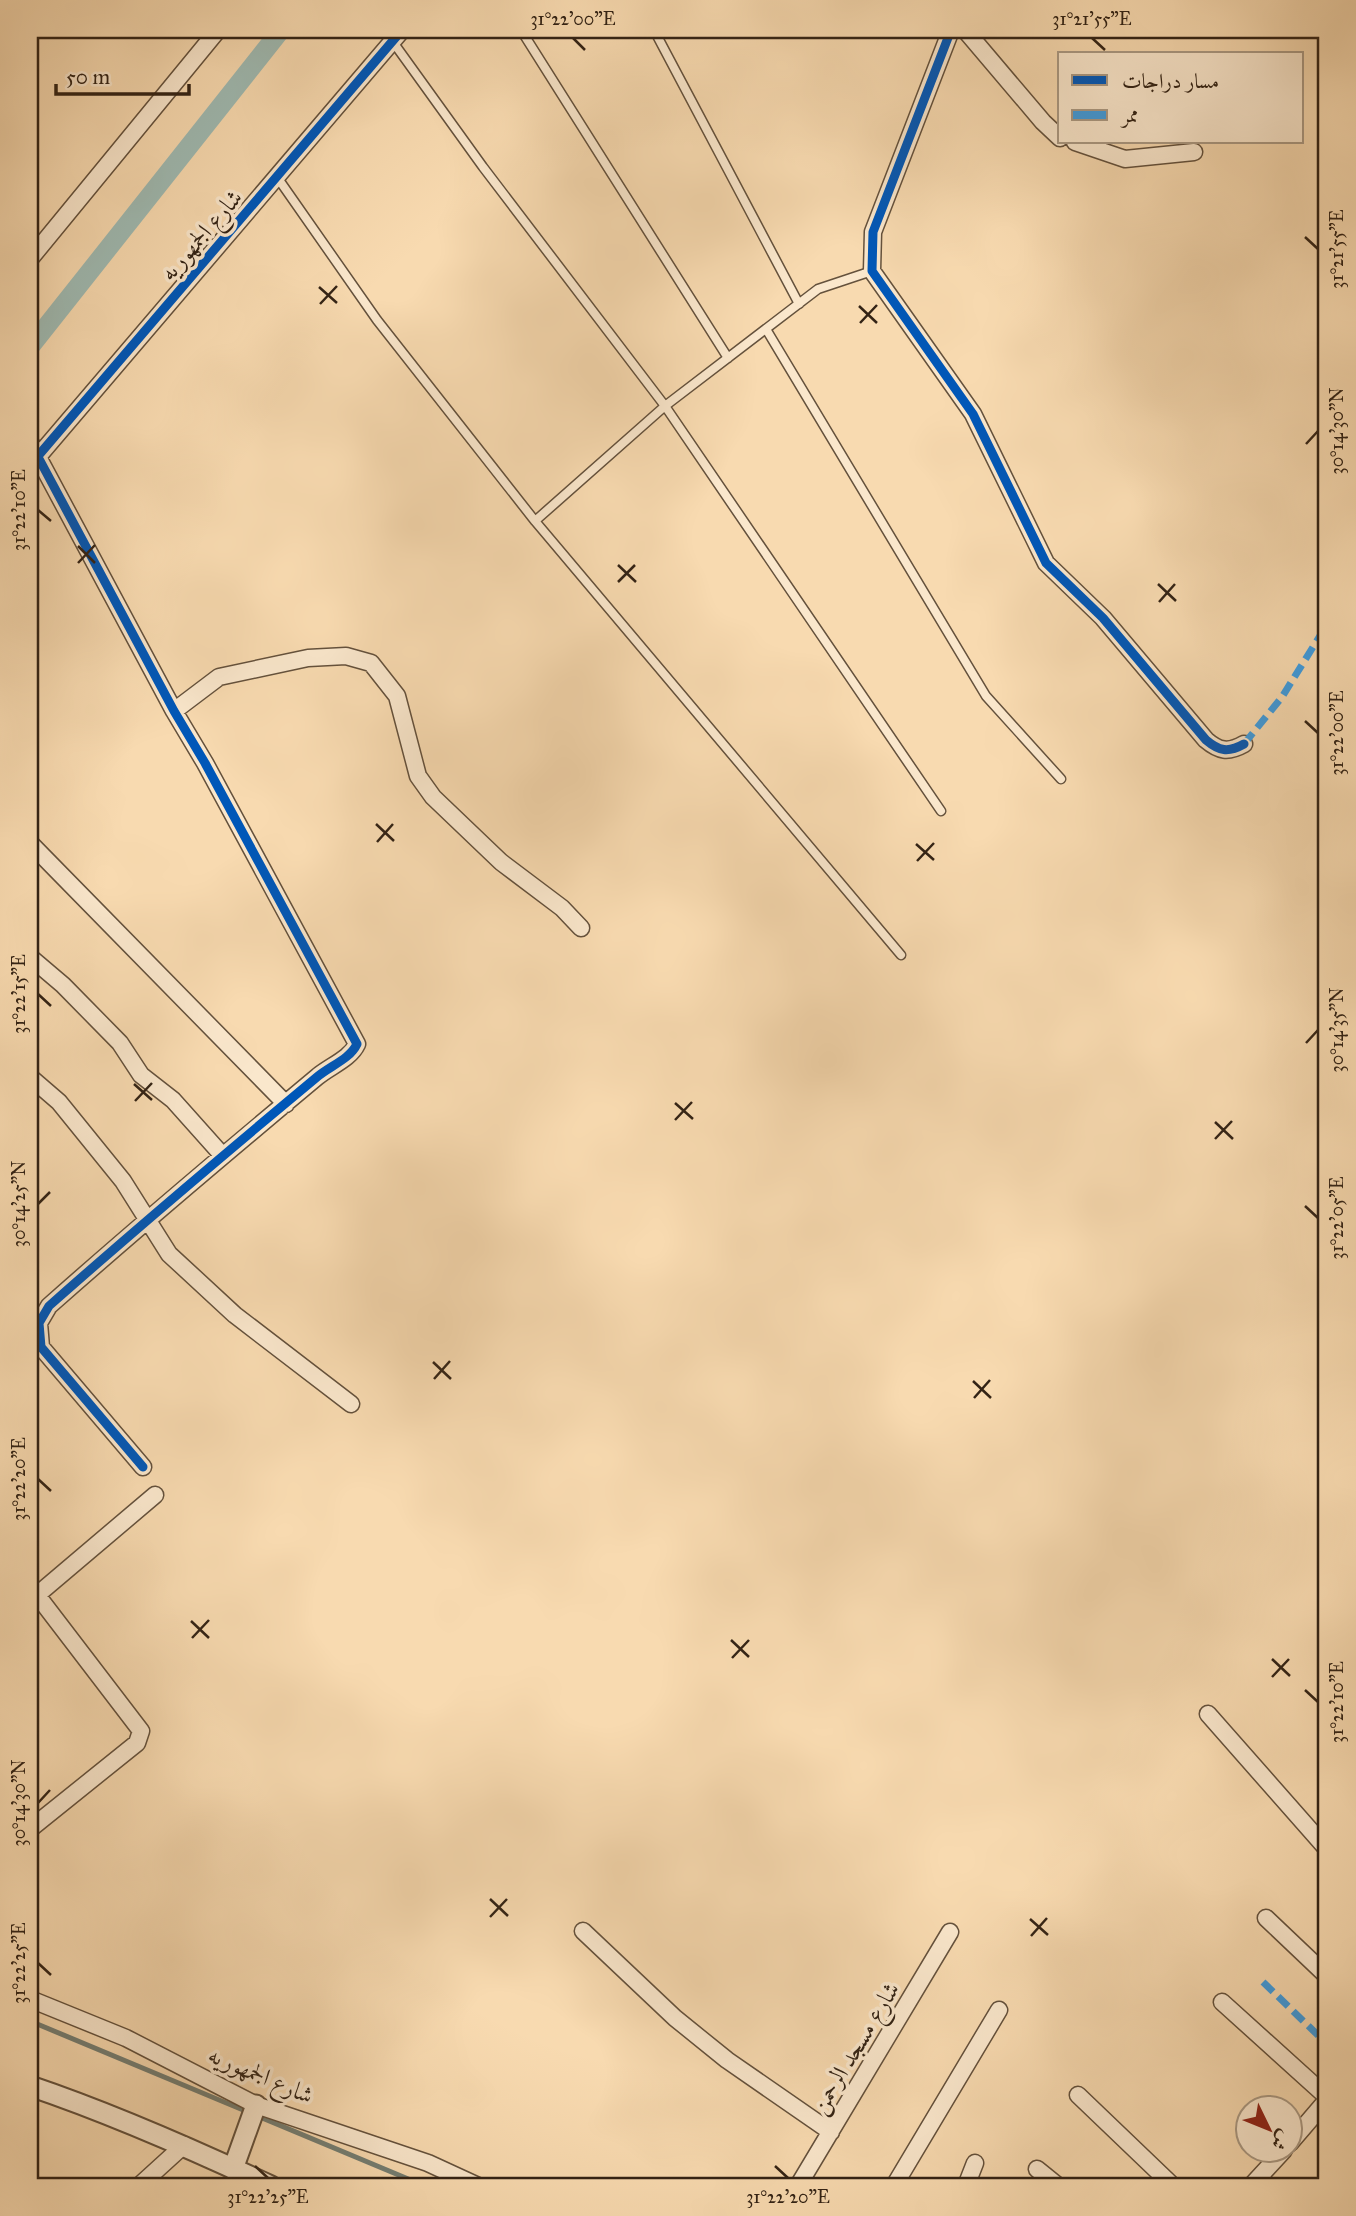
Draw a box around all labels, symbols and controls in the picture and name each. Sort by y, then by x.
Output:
text: 31°22'00"E [530,8,616,30]
text: 31°21'55"E [1052,8,1132,30]
scale bar [56,52,189,96]
legend [1058,52,1304,144]
text: 50 m [66,64,111,90]
text: مسار دراجات [1122,68,1219,94]
text: ممر [1120,102,1139,128]
street label: شارع الجمهوريه [153,183,253,290]
text: 31°21'55"E [1326,209,1348,289]
text: 30°14'30"N [1326,387,1348,475]
text: 31°22'10"E [8,469,30,551]
text: 31°22'00"E [1326,690,1348,776]
text: 31°22'15"E [8,954,30,1034]
text: 30°14'35"N [1326,987,1348,1073]
text: 30°14'25"N [8,1161,30,1247]
text: 31°22'05"E [1326,1176,1348,1260]
text: 31°22'20"E [8,1437,30,1521]
text: 31°22'10"E [1326,1661,1348,1743]
text: 30°14'30"N [8,1759,30,1847]
text: 31°22'25"E [8,1922,30,2004]
street label: شارع مسجد الرحمن [804,1977,910,2122]
street label: شارع الجمهوريه [202,2039,318,2115]
north arrow [1234,2094,1304,2164]
text: ش [1266,2126,1296,2155]
text: 31°22'25"E [227,2186,309,2208]
text: 31°22'20"E [746,2186,830,2208]

